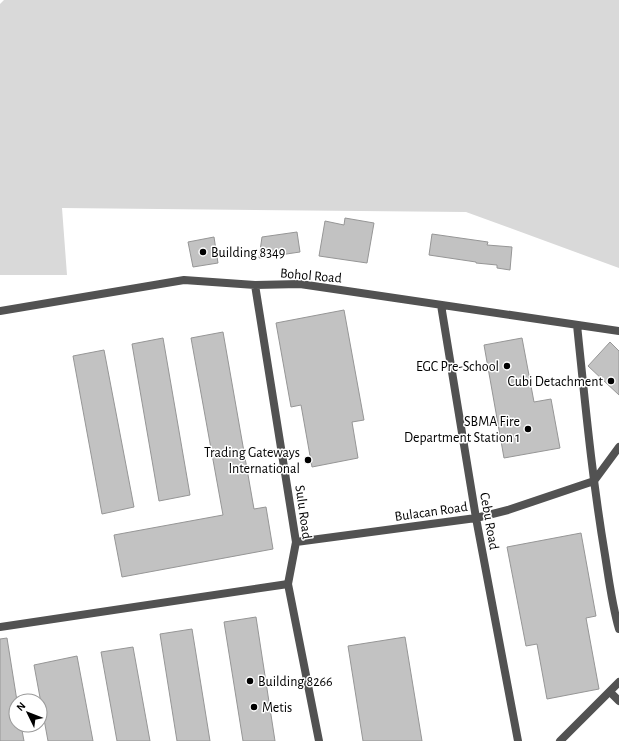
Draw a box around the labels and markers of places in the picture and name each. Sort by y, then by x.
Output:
place label: Building 8349 [211,246,285,260]
marker: Building 8349 [198,247,208,257]
place label: EGC Pre-School [416,360,499,374]
marker: EGC Pre-School [502,361,512,371]
place label: Cubi Detachment [508,375,604,389]
marker: Cubi Detachment [606,376,616,386]
place label: SBMA Fire Department Station 1 [404,415,520,445]
marker: SBMA Fire Department Station 1 [523,424,533,434]
place label: Trading Gateways International [204,446,300,476]
marker: Trading Gateways International [303,455,313,465]
place label: Building 8266 [258,675,333,689]
marker: Building 8266 [245,676,255,686]
place label: Metis [262,701,292,715]
marker: Metis [249,702,259,712]

